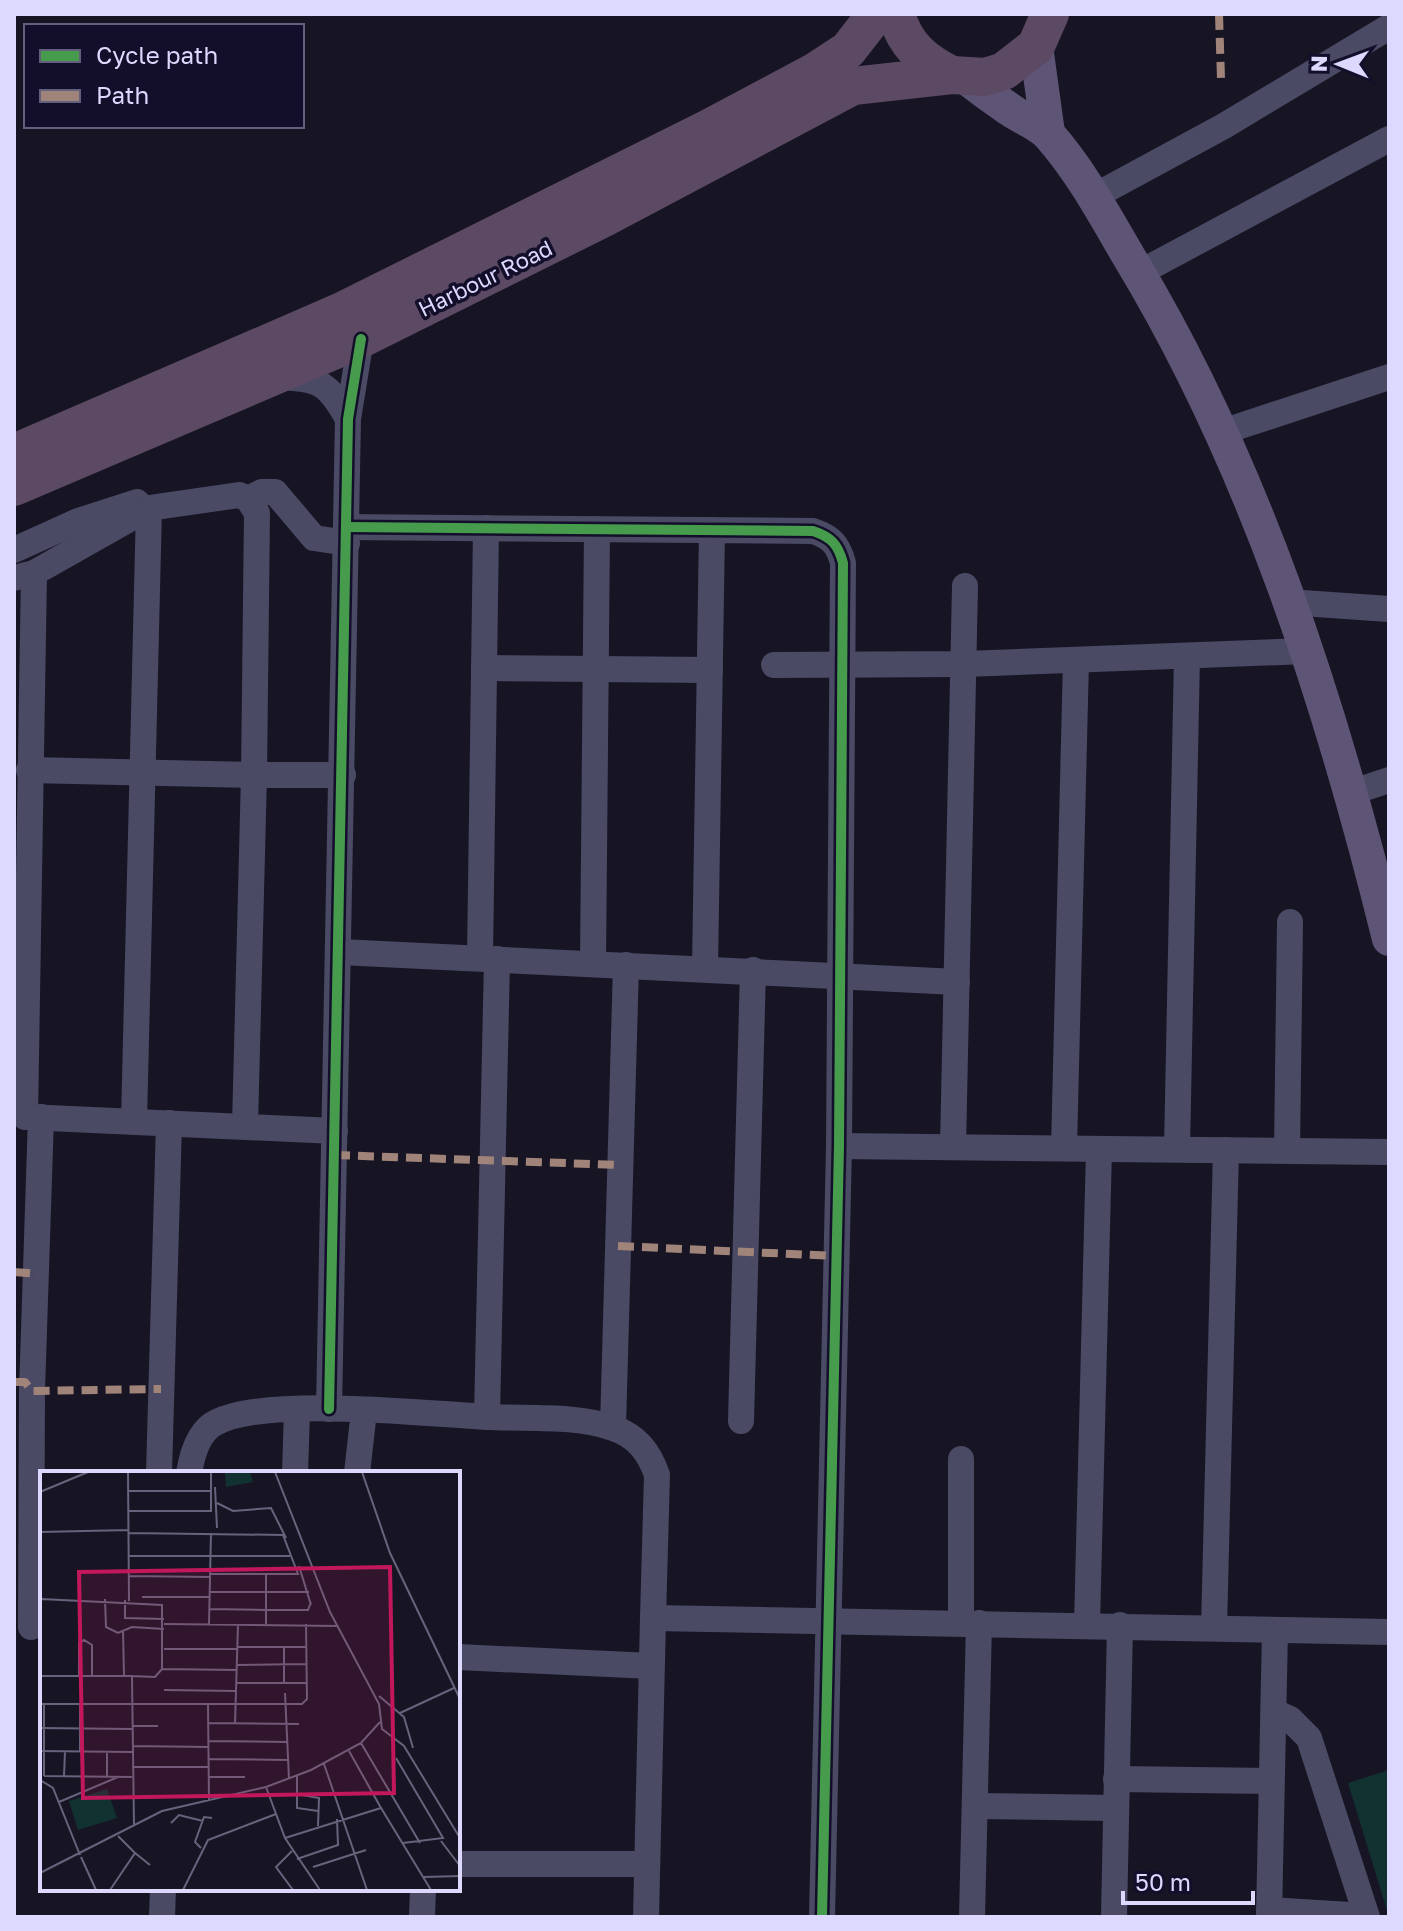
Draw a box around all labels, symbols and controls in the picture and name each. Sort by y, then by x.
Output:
legend [24,24,304,128]
north arrow [1299,24,1379,104]
text: Cycle path [96,40,218,69]
text: N [1305,55,1332,72]
text: Path [96,80,149,109]
street label: Harbour Road [414,234,556,322]
inset map [40,1471,460,1891]
scale bar [1123,1855,1253,1905]
text: 50 m [1135,1867,1191,1896]

